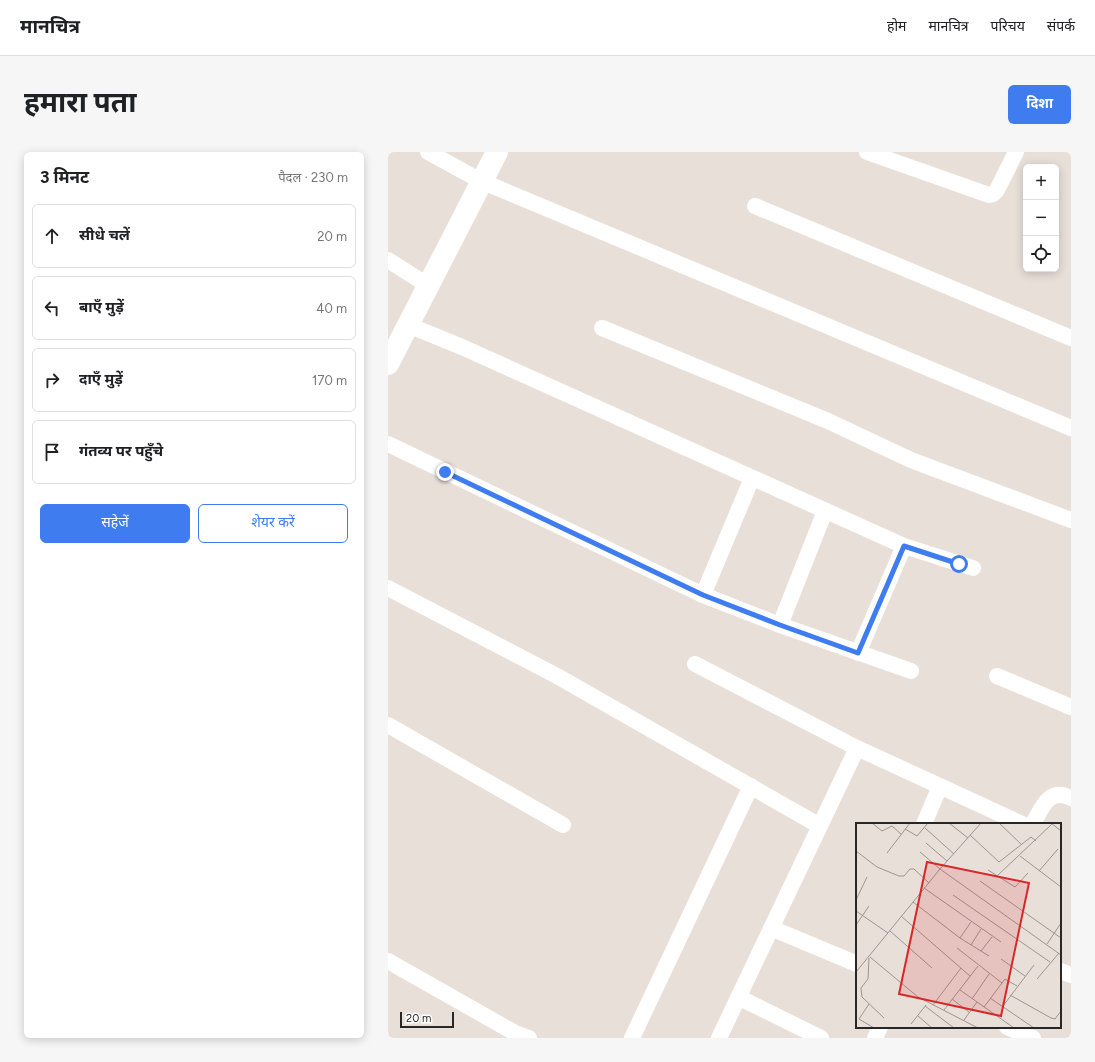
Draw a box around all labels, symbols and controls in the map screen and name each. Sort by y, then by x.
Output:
text: मानचित्र [20,15,80,38]
text: होम [887,18,906,35]
text: मानचित्र [928,18,969,35]
text: परिचय [991,18,1025,35]
text: संपर्क [1047,18,1075,35]
text: हमारा पता [24,85,136,119]
button: दिशा [1008,85,1071,124]
map controls [1023,164,1059,272]
button: + [1023,164,1059,200]
text: 3 मिनट [40,167,89,187]
text: पैदल · 230 m [278,170,348,185]
button: − [1023,200,1059,236]
icon: ahead [41,225,63,247]
text: सीधे चलें [79,226,130,244]
text: 20 m [317,229,347,244]
button: locate [1023,236,1059,272]
icon: left [41,297,63,319]
text: बाएँ मुड़ें [79,298,124,316]
text: 40 m [316,301,347,316]
icon: right [41,369,63,391]
text: दाएँ मुड़ें [79,370,123,388]
text: 170 m [312,373,347,388]
icon: arrive [41,441,63,463]
text: गंतव्य पर पहुँचे [79,442,163,460]
route end [436,463,454,481]
button: सहेजें [40,504,190,543]
button: शेयर करें [198,504,348,543]
route start [950,555,968,573]
inset map [856,823,1061,1028]
scale bar [400,1010,454,1029]
text: 20 m [406,1012,431,1025]

